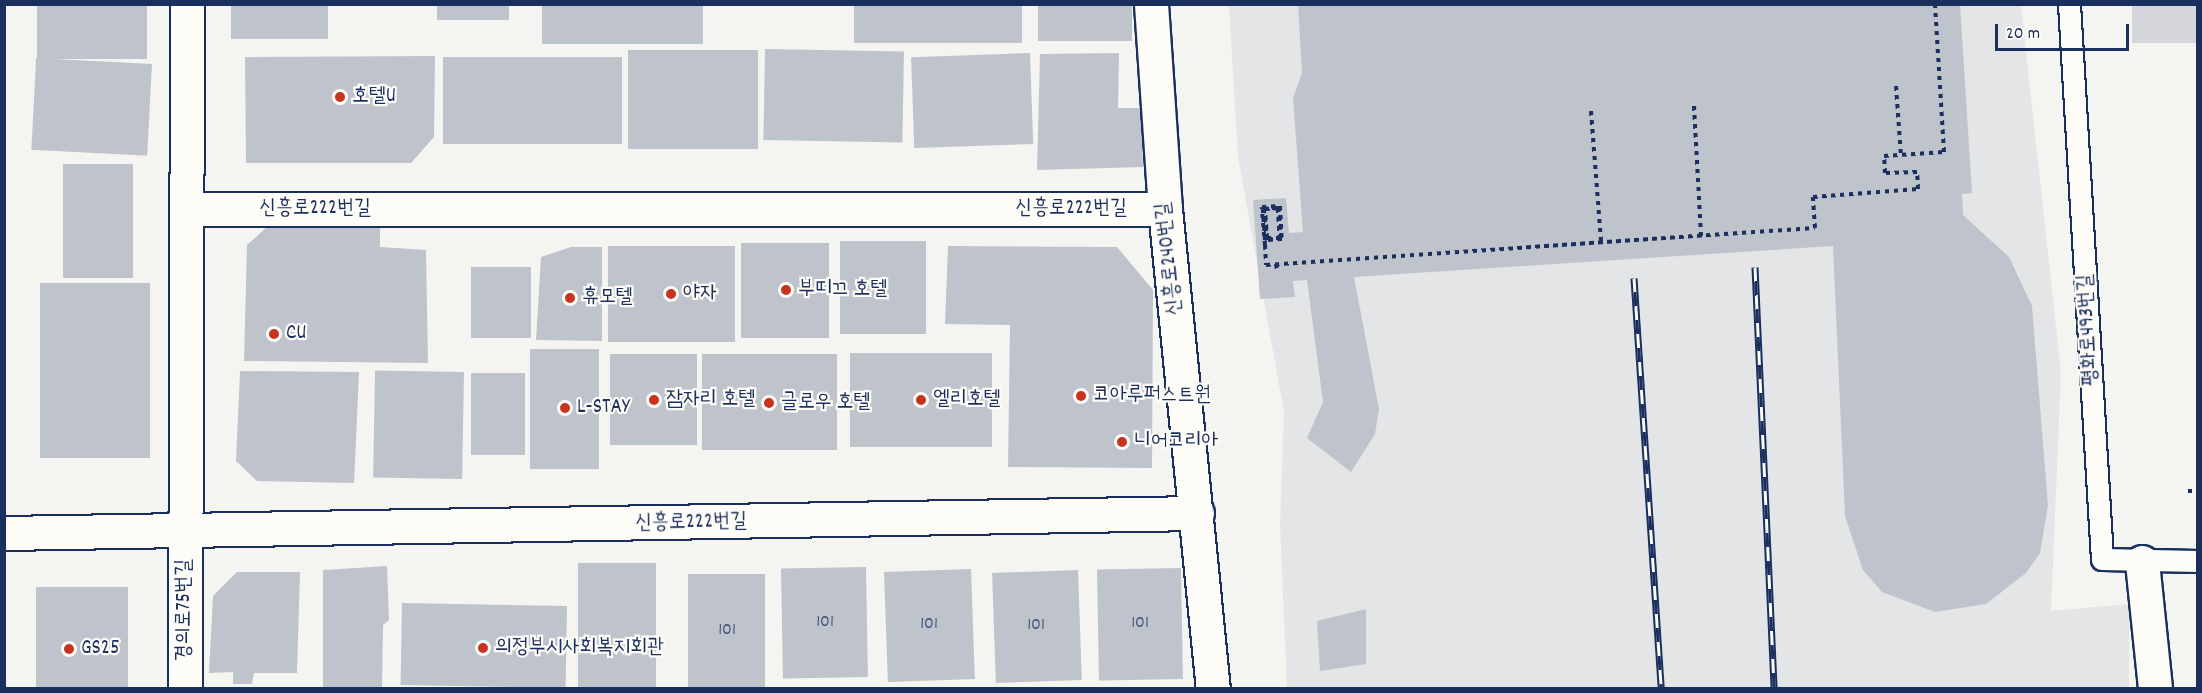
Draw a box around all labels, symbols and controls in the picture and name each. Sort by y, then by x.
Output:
scale bar [1998,12,2132,50]
text: 20 m [2006,22,2040,47]
place label: 호텔U [352,84,396,110]
marker: 호텔U [333,90,347,104]
street label: 신흥로222번길 [259,196,371,222]
street label: 신흥로222번길 [1015,196,1127,222]
street label: 신흥로240번길 [1152,201,1188,317]
street label: 평화로493번길 [2073,273,2105,387]
place label: 부띠끄 호텔 [798,277,887,303]
place label: 야자 [683,281,717,307]
marker: 부띠끄 호텔 [779,283,793,297]
place label: 휴모텔 [582,285,633,311]
marker: 야자 [664,287,678,301]
marker: 휴모텔 [563,291,577,305]
place label: CU [286,321,306,347]
marker: CU [267,327,281,341]
place label: 코아루퍼스트원 [1093,383,1211,409]
place label: 잠자리 호텔 [666,387,755,413]
place label: 엘리호텔 [933,387,1001,413]
marker: 코아루퍼스트원 [1074,389,1088,403]
place label: 글로우 호텔 [781,390,870,416]
marker: 잠자리 호텔 [647,393,661,407]
marker: 엘리호텔 [914,393,928,407]
place label: L-STAY [577,395,630,421]
marker: 글로우 호텔 [762,396,776,410]
marker: L-STAY [558,401,572,415]
place label: 니어코리아 [1134,429,1218,455]
marker: 니어코리아 [1115,435,1129,449]
street label: 신흥로222번길 [635,509,747,537]
street label: 경의로75번길 [172,559,198,661]
house number: 101 [816,612,834,634]
house number: 101 [1131,613,1149,635]
house number: 101 [920,614,938,636]
house number: 101 [1027,615,1045,637]
house number: 101 [718,620,736,642]
place label: 의정부시사회복지회관 [495,635,664,661]
place label: GS25 [81,636,120,662]
marker: 의정부시사회복지회관 [476,641,490,655]
marker: GS25 [62,642,76,656]

